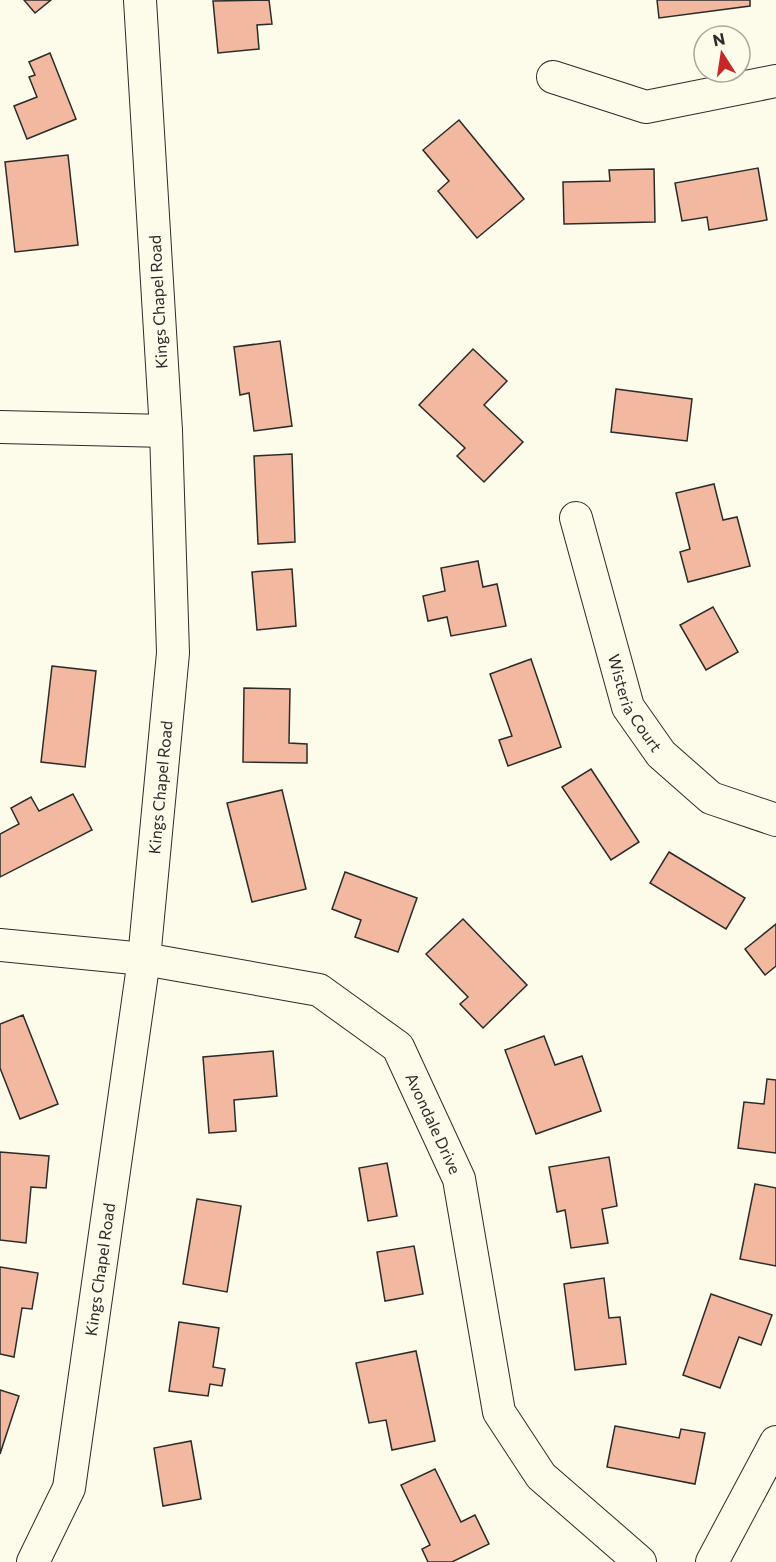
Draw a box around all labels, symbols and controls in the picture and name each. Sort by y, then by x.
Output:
north arrow [692,24,752,84]
text: N [711,28,727,49]
street label: Kings Chapel Road [145,235,170,369]
street label: Wisteria Court [605,652,667,755]
street label: Kings Chapel Road [144,720,176,855]
street label: Avondale Drive [402,1070,465,1177]
street label: Kings Chapel Road [81,1202,118,1337]

